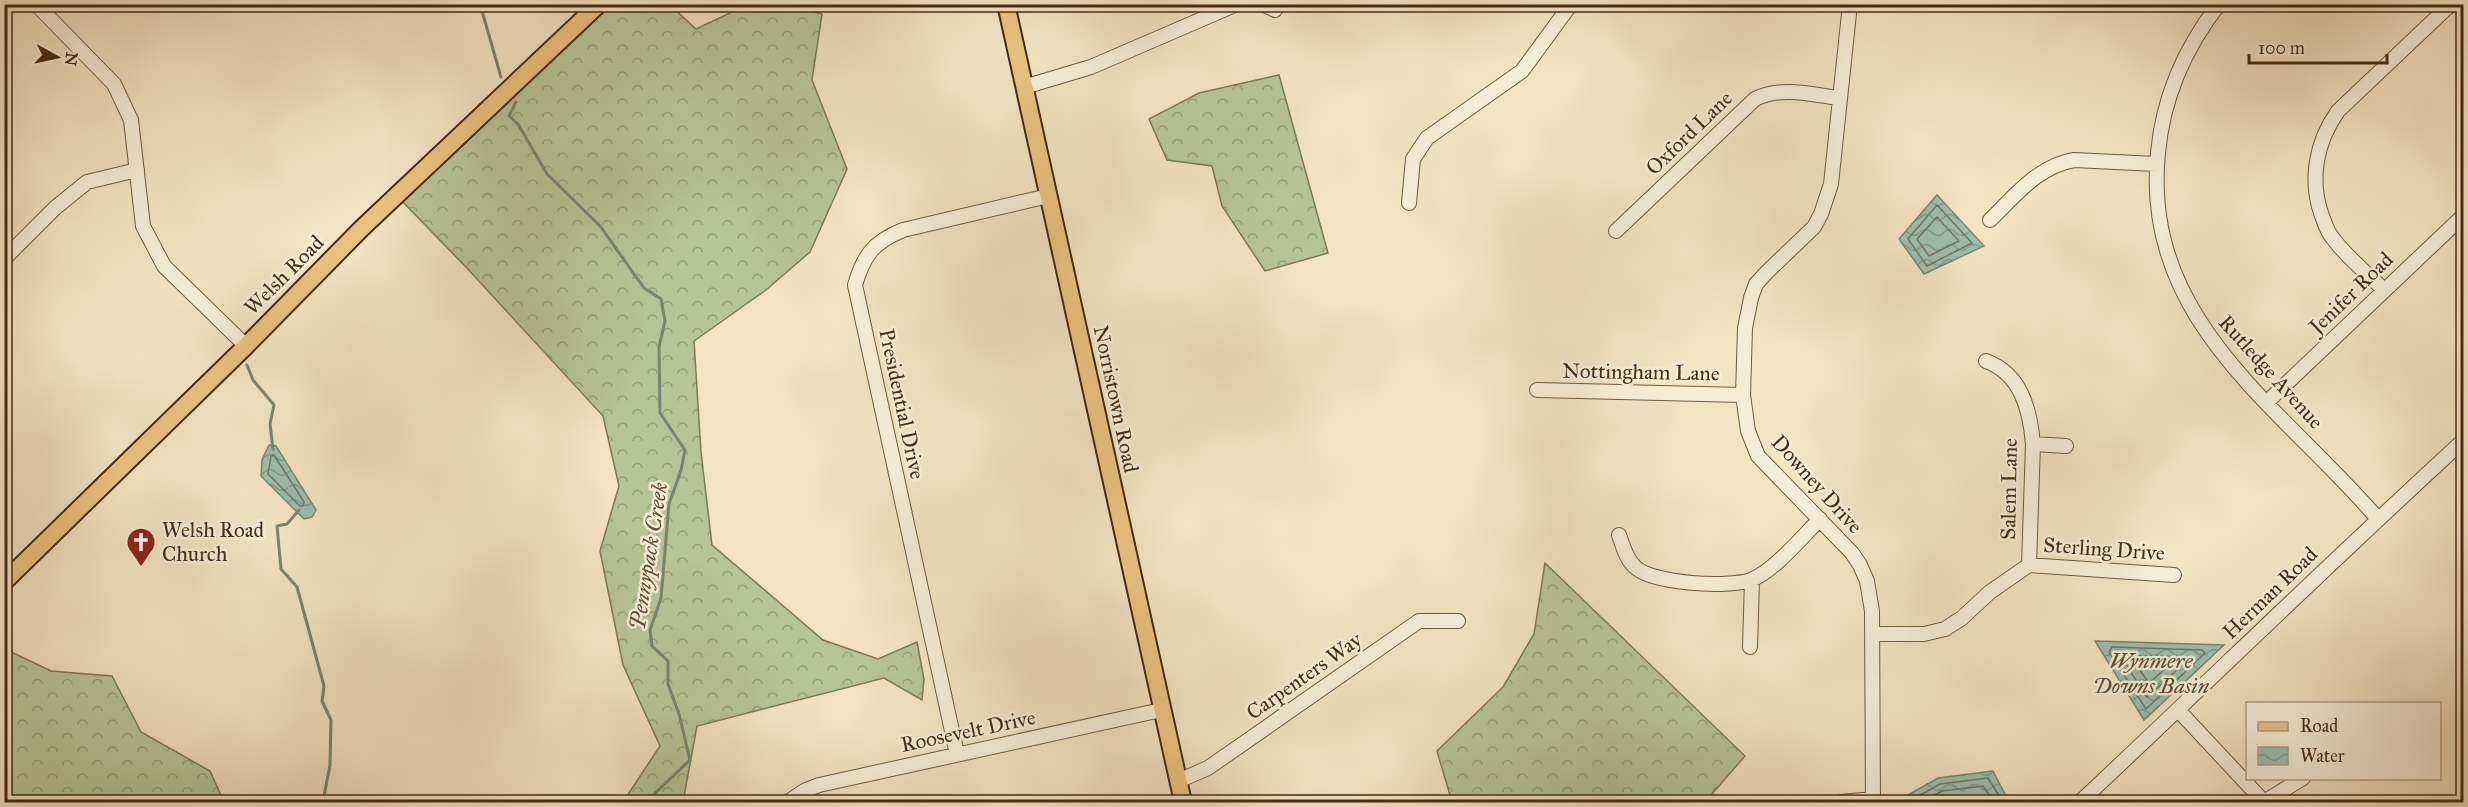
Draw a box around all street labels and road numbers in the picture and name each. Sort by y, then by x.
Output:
street label: Oxford Lane [1640,85,1738,181]
street label: Welsh Road [239,229,330,320]
street label: Jenifer Road [2302,246,2399,341]
street label: Rutledge Avenue [2213,310,2329,434]
street label: Norristown Road [1088,323,1144,475]
street label: Presidential Drive [873,326,931,482]
street label: Nottingham Lane [1562,358,1720,386]
street label: Downey Drive [1766,429,1868,539]
street label: Salem Lane [1995,438,2023,540]
street label: Sterling Drive [2042,532,2166,566]
street label: Herman Road [2217,541,2323,645]
street label: Carpenters Way [1241,626,1368,725]
street label: Roosevelt Drive [898,704,1038,758]

